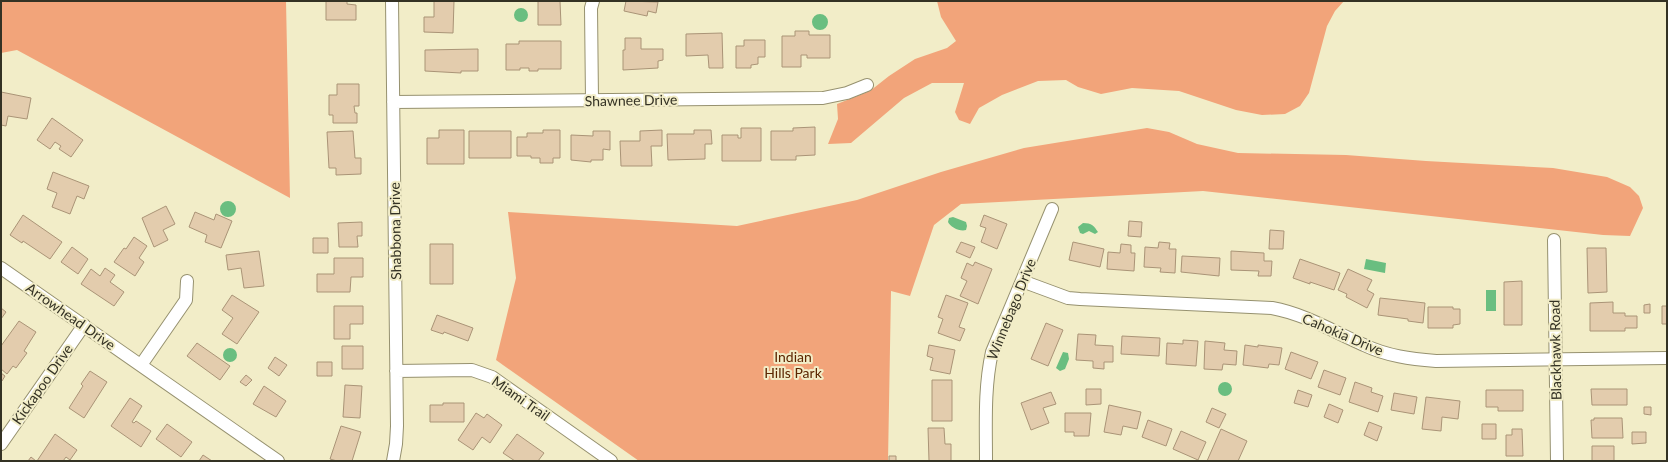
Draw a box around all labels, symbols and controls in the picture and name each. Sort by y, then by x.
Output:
street label: Shawnee Drive [584,91,678,109]
street label: Shabbona Drive [386,182,404,280]
street label: Winnebago Drive [983,256,1039,362]
street label: Arrowhead Drive [23,279,119,353]
street label: Blackhawk Road [1546,300,1564,400]
street label: Cahokia Drive [1300,309,1386,359]
street label: Kickapoo Drive [8,341,76,427]
park label: Indian Hills Park [764,348,823,381]
street label: Miami Trail [489,372,553,424]

